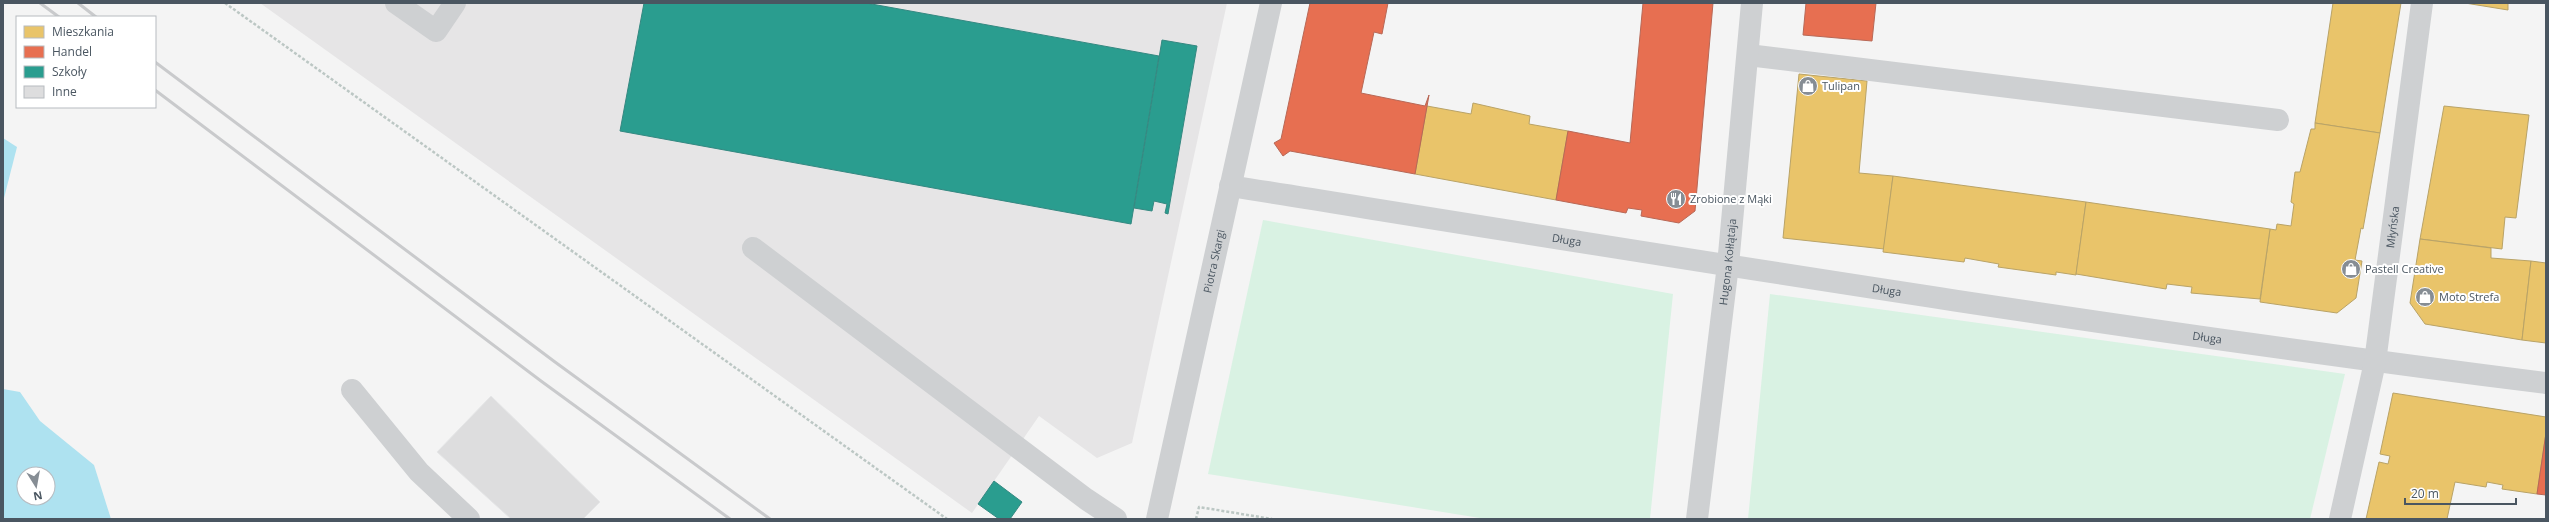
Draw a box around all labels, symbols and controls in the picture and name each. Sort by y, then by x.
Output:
legend [16,16,156,108]
text: Mieszkania [52,23,114,40]
text: Handel [52,43,92,60]
text: Szkoły [52,63,88,80]
shop icon: Tulipan [1797,75,1819,97]
place label: Tulipan [1822,78,1860,93]
text: Inne [52,83,77,100]
restaurant icon: Zrobione z Mąki [1665,188,1687,210]
place label: Zrobione z Mąki [1690,191,1772,206]
street label: Młyńska [2382,205,2402,249]
street label: Hugona Kołłątaja [1715,218,1739,306]
street label: Piotra Skargi [1199,228,1228,294]
street label: Długa [1551,230,1583,249]
shop icon: Pastell Creative [2340,258,2362,280]
place label: Pastell Creative [2365,261,2444,276]
street label: Długa [1871,280,1903,299]
shop icon: Moto Strefa [2414,286,2436,308]
place label: Moto Strefa [2439,289,2499,304]
street label: Długa [2192,328,2223,347]
north arrow [16,466,56,506]
scale bar [2405,480,2516,506]
text: 20 m [2411,485,2439,502]
text: N [32,488,44,505]

